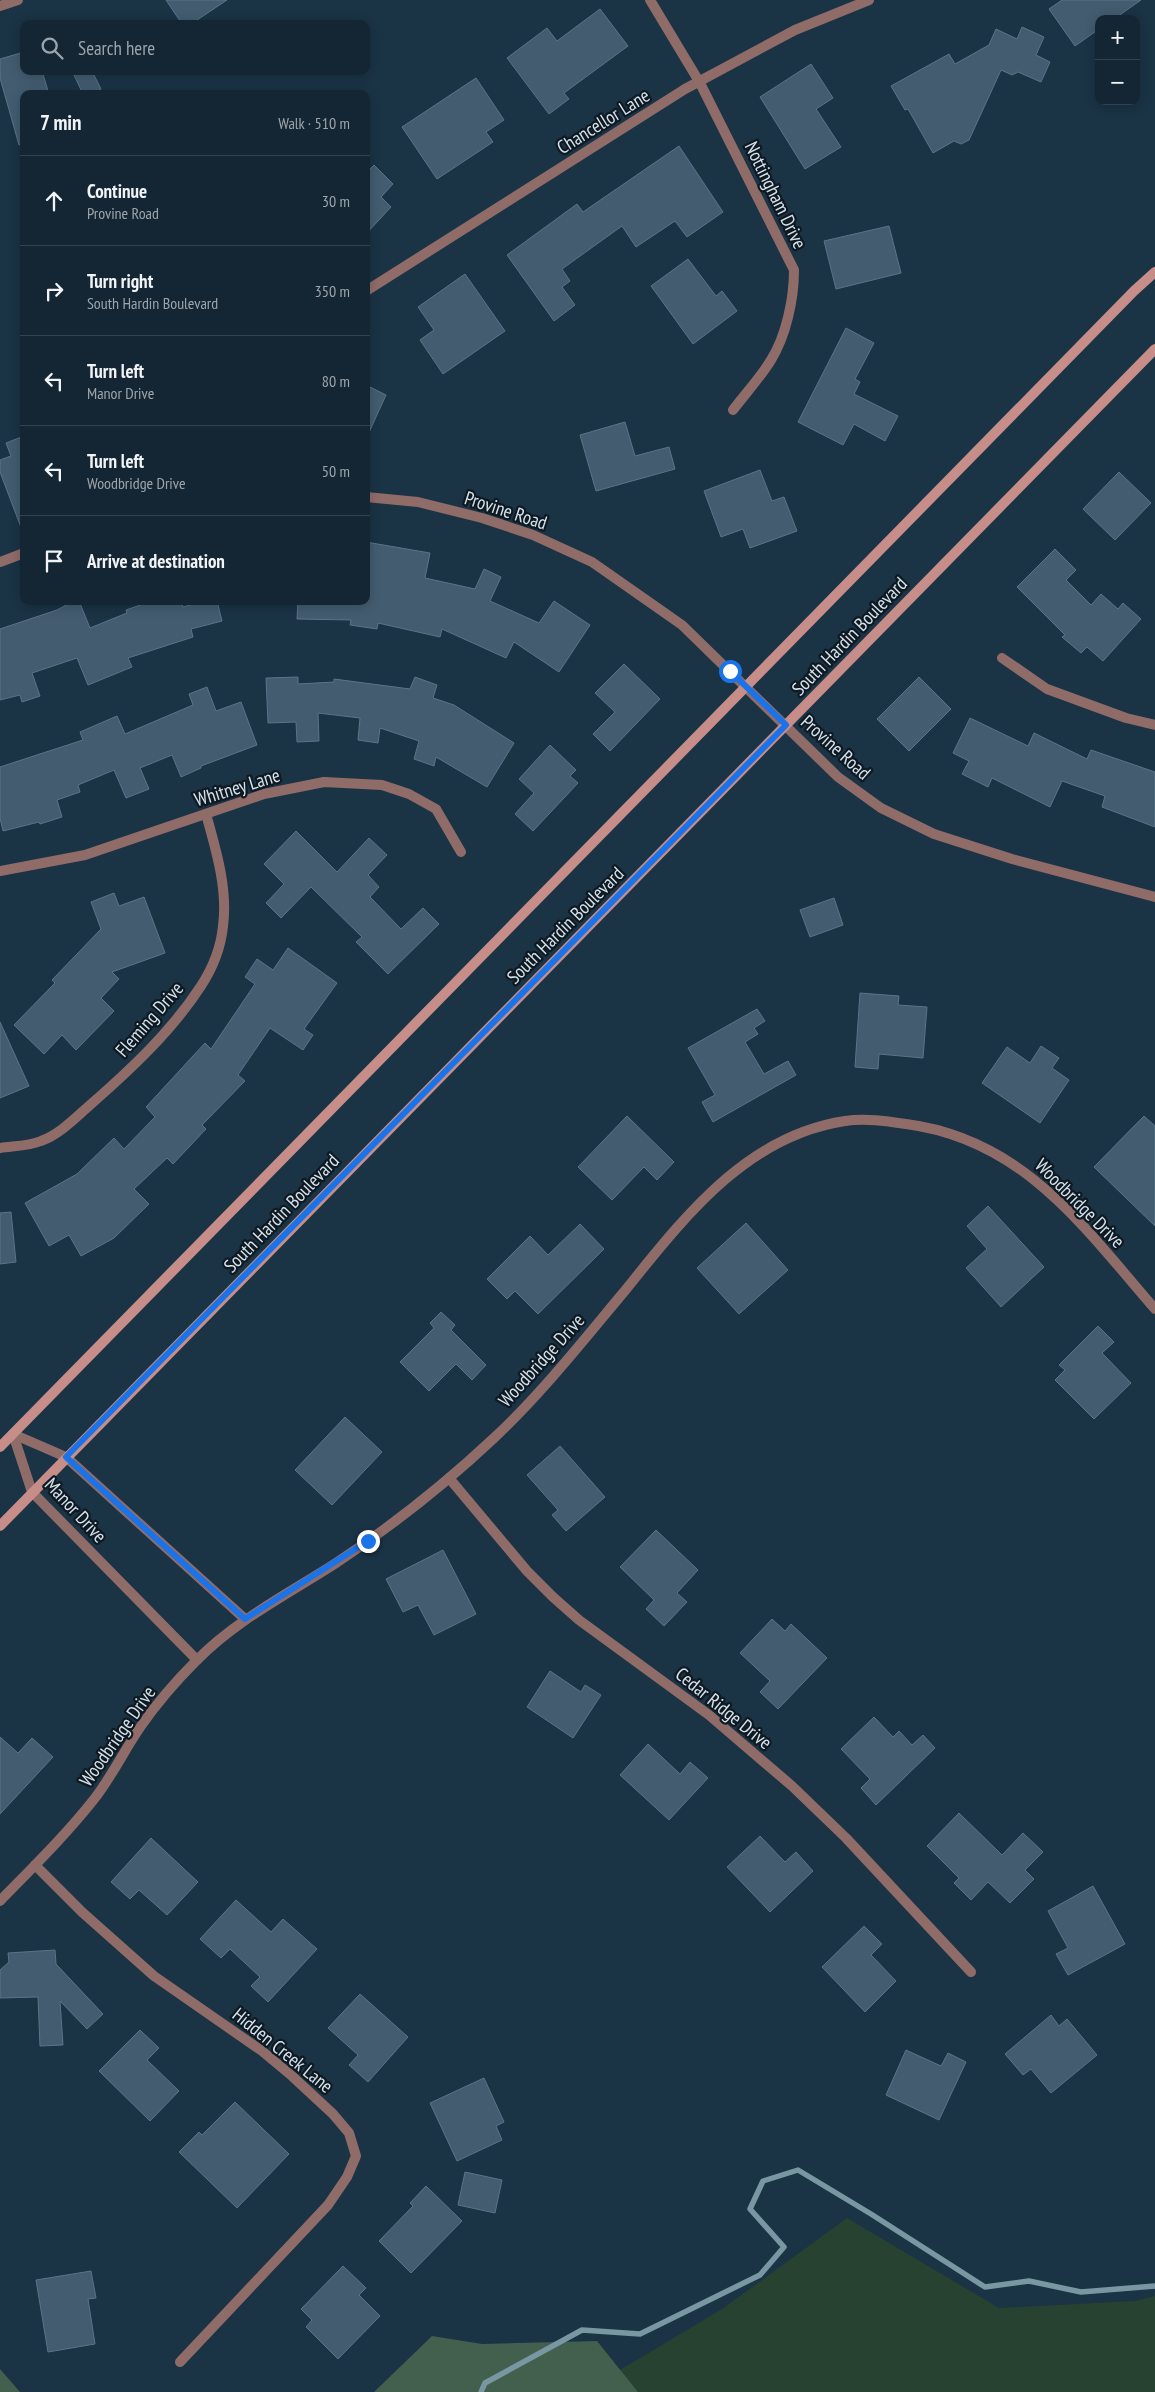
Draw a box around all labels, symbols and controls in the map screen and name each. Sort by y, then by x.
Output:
map controls [1095,15,1140,105]
button: + [1095,15,1140,60]
search box [20,20,370,75]
icon: search [38,34,66,62]
text: Search here [78,36,155,60]
button: − [1095,60,1140,105]
street label: Chancellor Lane [552,83,654,159]
text: 7 min [40,109,82,136]
text: Walk · 510 m [278,113,350,133]
street label: Nottingham Drive [740,137,812,253]
text: Continue [87,179,147,203]
icon: ahead [40,187,68,215]
text: 30 m [322,191,350,211]
text: Provine Road [87,203,159,223]
text: Turn right [87,269,153,293]
icon: right [40,277,68,305]
text: 350 m [315,281,350,301]
text: South Hardin Boulevard [87,293,218,313]
text: Turn left [87,359,144,383]
icon: left [40,367,68,395]
text: 80 m [322,371,350,391]
text: Manor Drive [87,383,154,403]
text: Turn left [87,449,144,473]
icon: left [40,457,68,485]
text: 50 m [322,461,350,481]
text: Woodbridge Drive [87,473,186,493]
street label: Provine Road [462,485,550,535]
icon: arrive [40,547,68,575]
text: Arrive at destination [87,549,225,573]
street label: South Hardin Boulevard [786,572,912,700]
route start [719,660,742,683]
street label: Provine Road [796,710,876,784]
street label: Whitney Lane [191,763,283,811]
street label: South Hardin Boulevard [501,861,629,989]
street label: Fleming Drive [110,976,188,1061]
street label: South Hardin Boulevard [218,1149,344,1277]
street label: Woodbridge Drive [1030,1153,1130,1253]
street label: Woodbridge Drive [493,1308,589,1412]
street label: Manor Drive [40,1473,112,1548]
route end [357,1530,380,1553]
street label: Cedar Ridge Drive [671,1662,777,1754]
street label: Woodbridge Drive [74,1681,161,1791]
street label: Hidden Creek Lane [228,2002,338,2098]

